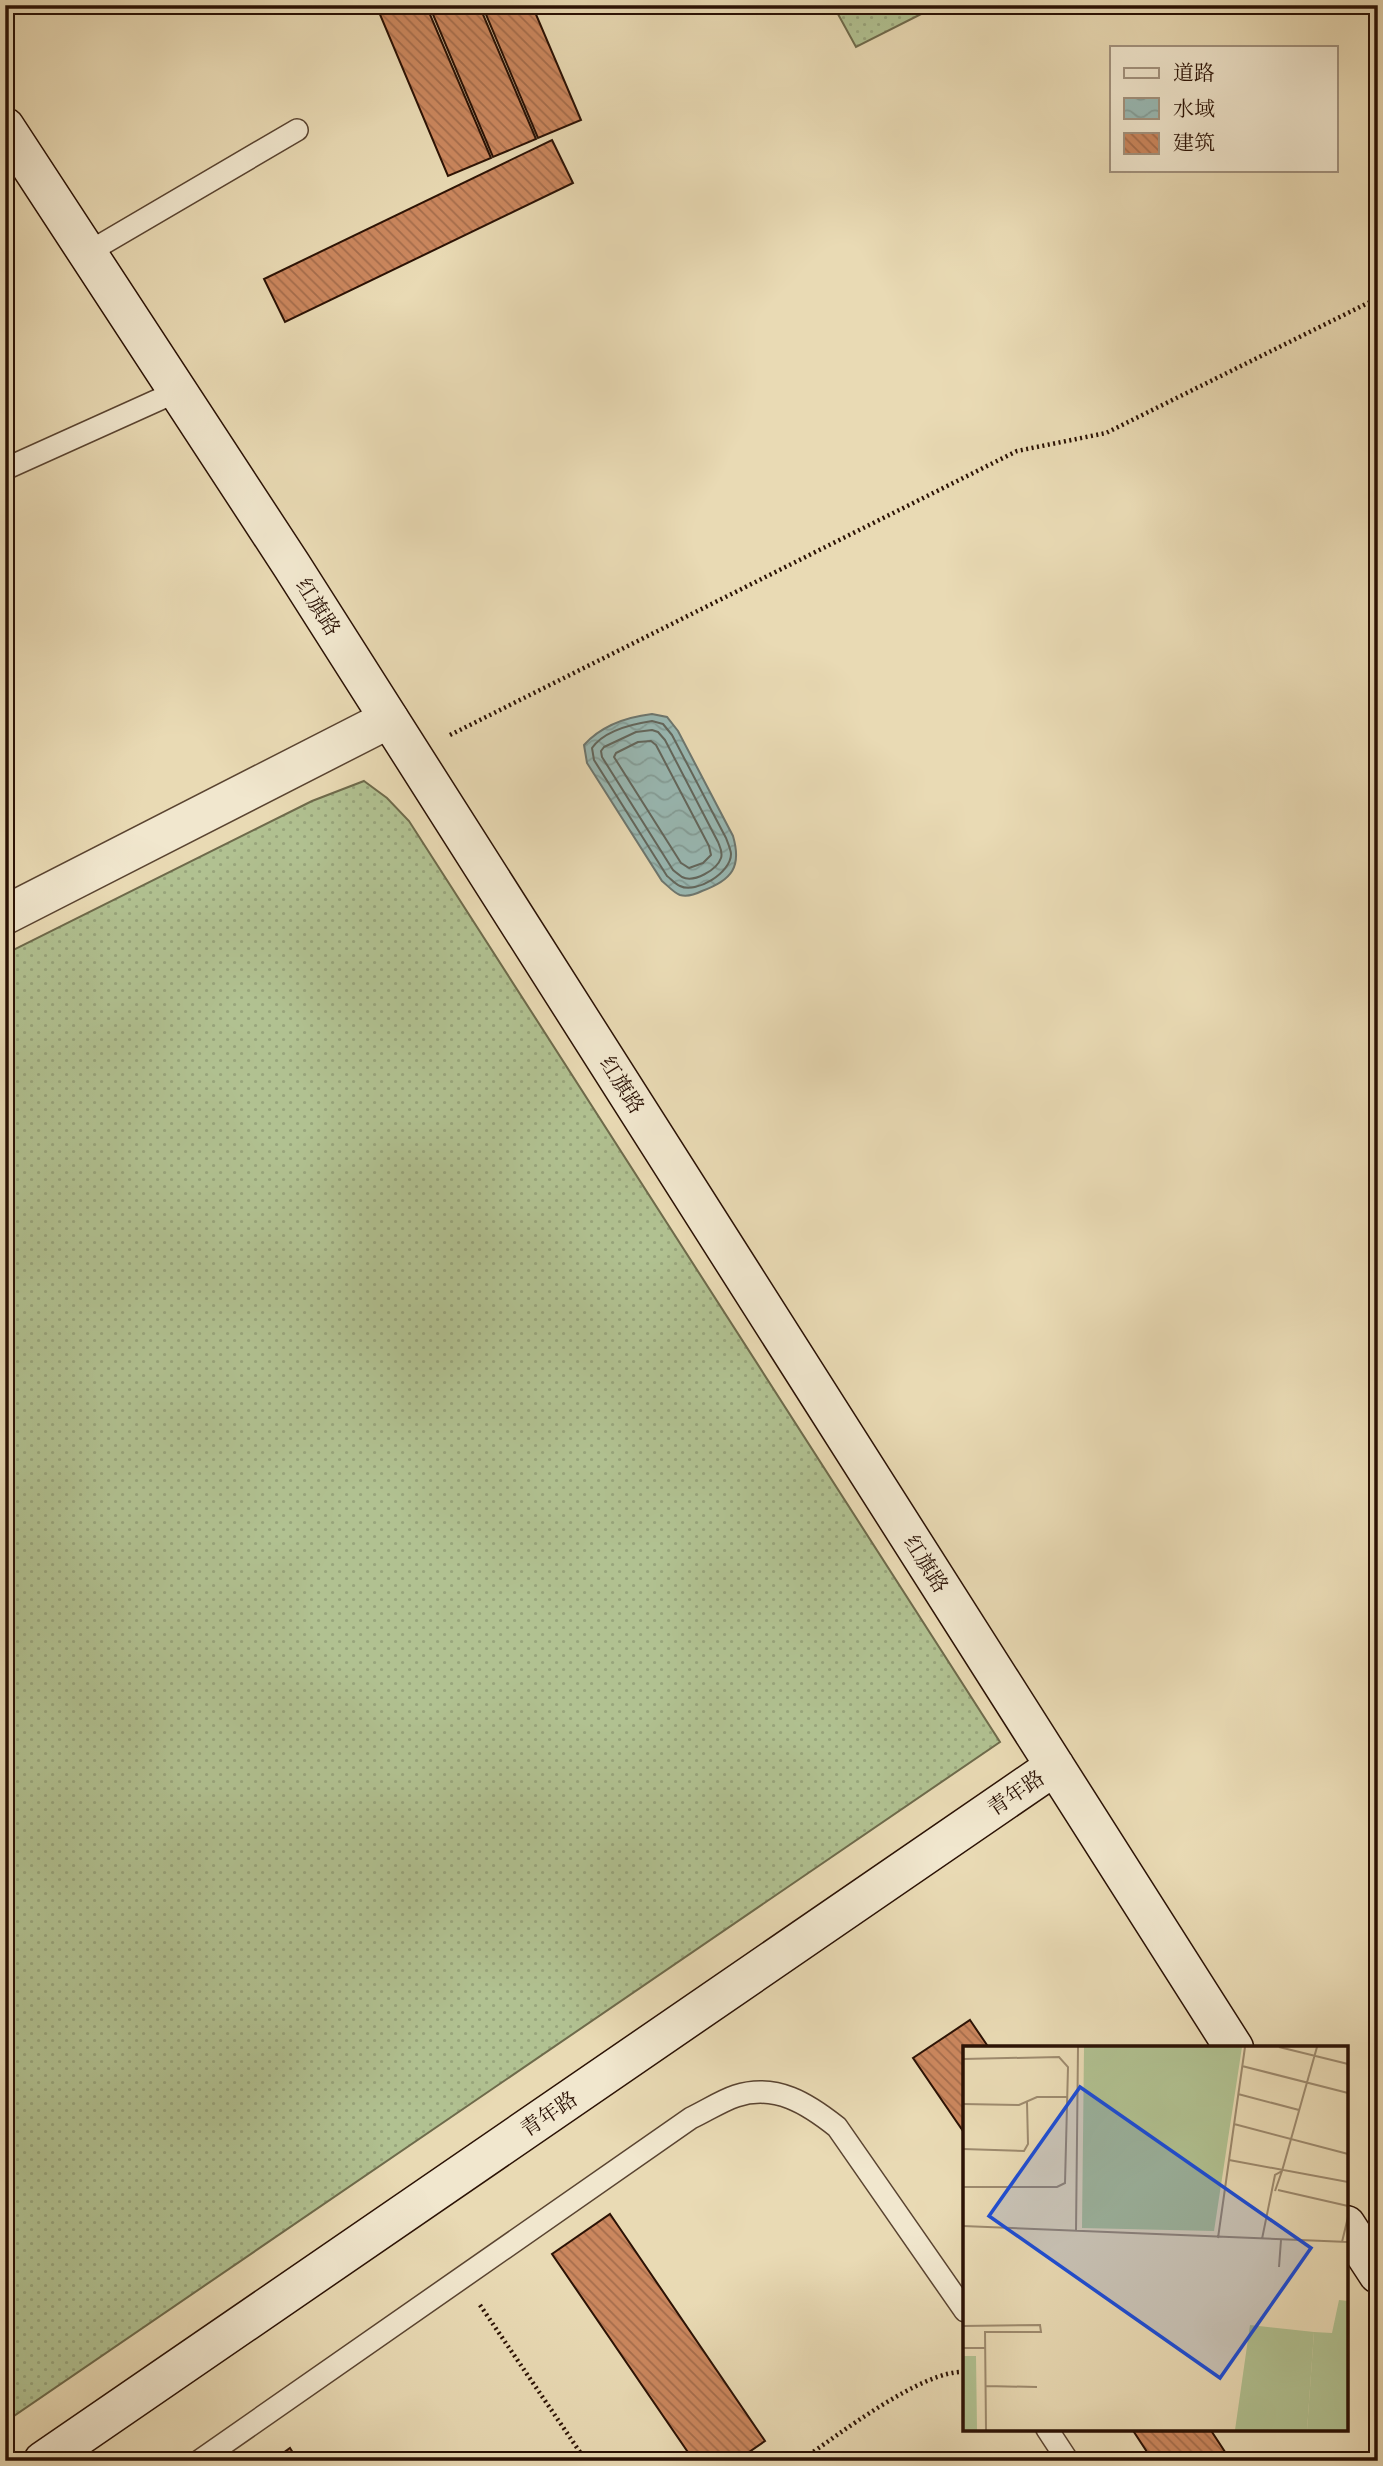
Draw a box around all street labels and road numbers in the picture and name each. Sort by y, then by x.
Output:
street label: 红旗路 [291,573,346,640]
street label: 红旗路 [595,1051,650,1118]
street label: 红旗路 [899,1530,954,1597]
street label: 青年路 [983,1765,1049,1821]
street label: 青年路 [516,2086,582,2142]

